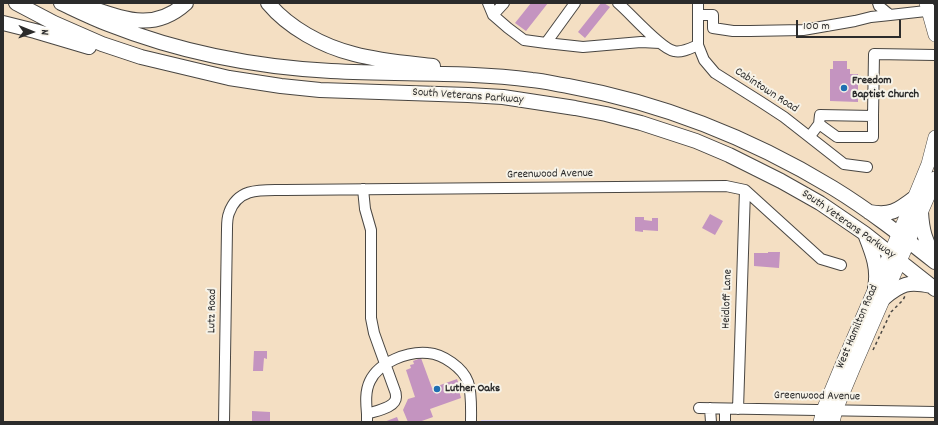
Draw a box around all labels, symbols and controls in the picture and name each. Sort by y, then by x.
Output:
north arrow [12,12,52,52]
scale bar [798,12,903,38]
text: 100 m [803,18,830,35]
text: N [36,29,52,35]
street label: Cabintown Road [732,65,800,117]
place label: Freedom Baptist Church [852,74,919,102]
marker: Freedom Baptist Church [839,83,849,93]
street label: South Veterans Parkway [412,86,524,108]
street label: Greenwood Avenue [507,167,593,183]
street label: South Veterans Parkway [798,187,898,263]
street label: Heidloff Lane [720,269,736,329]
street label: West Hamilton Road [834,283,882,371]
street label: Lutz Road [205,289,221,333]
place label: Luther Oaks [445,382,500,396]
marker: Luther Oaks [432,384,442,394]
street label: Greenwood Avenue [774,389,860,405]

